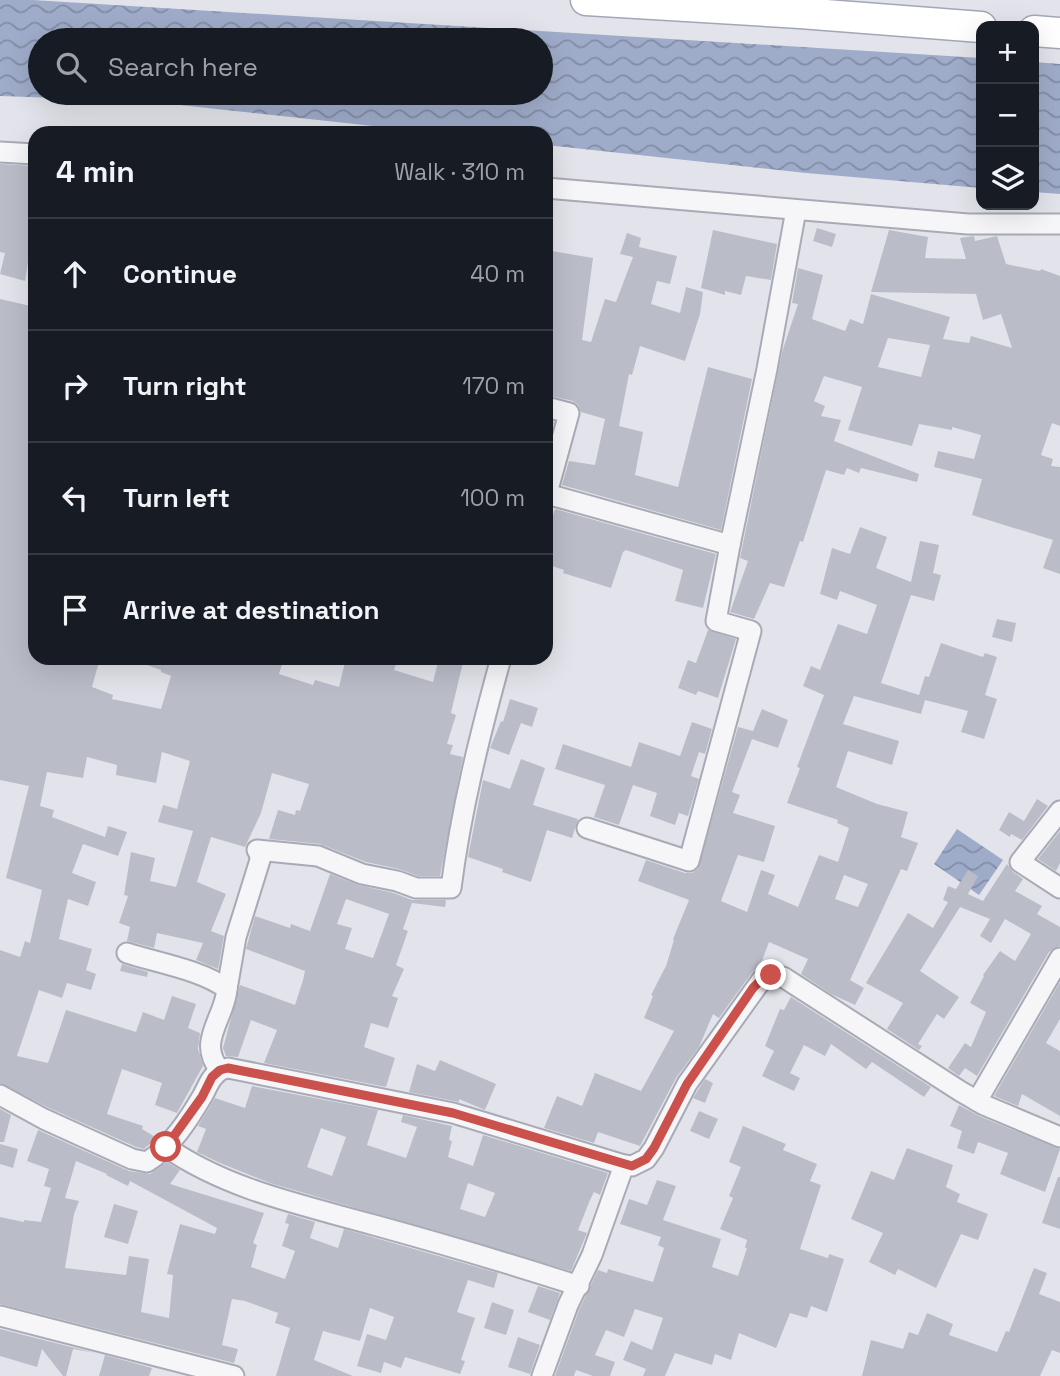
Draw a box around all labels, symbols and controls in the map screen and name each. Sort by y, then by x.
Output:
map controls [976,21,1039,210]
button: + [976,21,1039,84]
search box [28,28,553,105]
icon: search [52,48,90,86]
text: Search here [108,50,258,84]
button: − [976,84,1039,147]
button: layers [976,147,1039,210]
text: 4 min [56,152,135,191]
text: Walk · 310 m [394,157,525,187]
icon: ahead [56,255,94,293]
text: Continue [123,257,237,291]
text: 40 m [470,259,525,289]
icon: right [56,367,94,405]
text: Turn right [123,369,247,403]
text: 170 m [462,371,525,401]
icon: left [56,479,94,517]
text: Turn left [123,481,230,515]
text: 100 m [460,483,525,513]
icon: arrive [56,591,94,629]
text: Arrive at destination [123,593,380,627]
route end [755,959,786,990]
route start [150,1131,181,1162]

